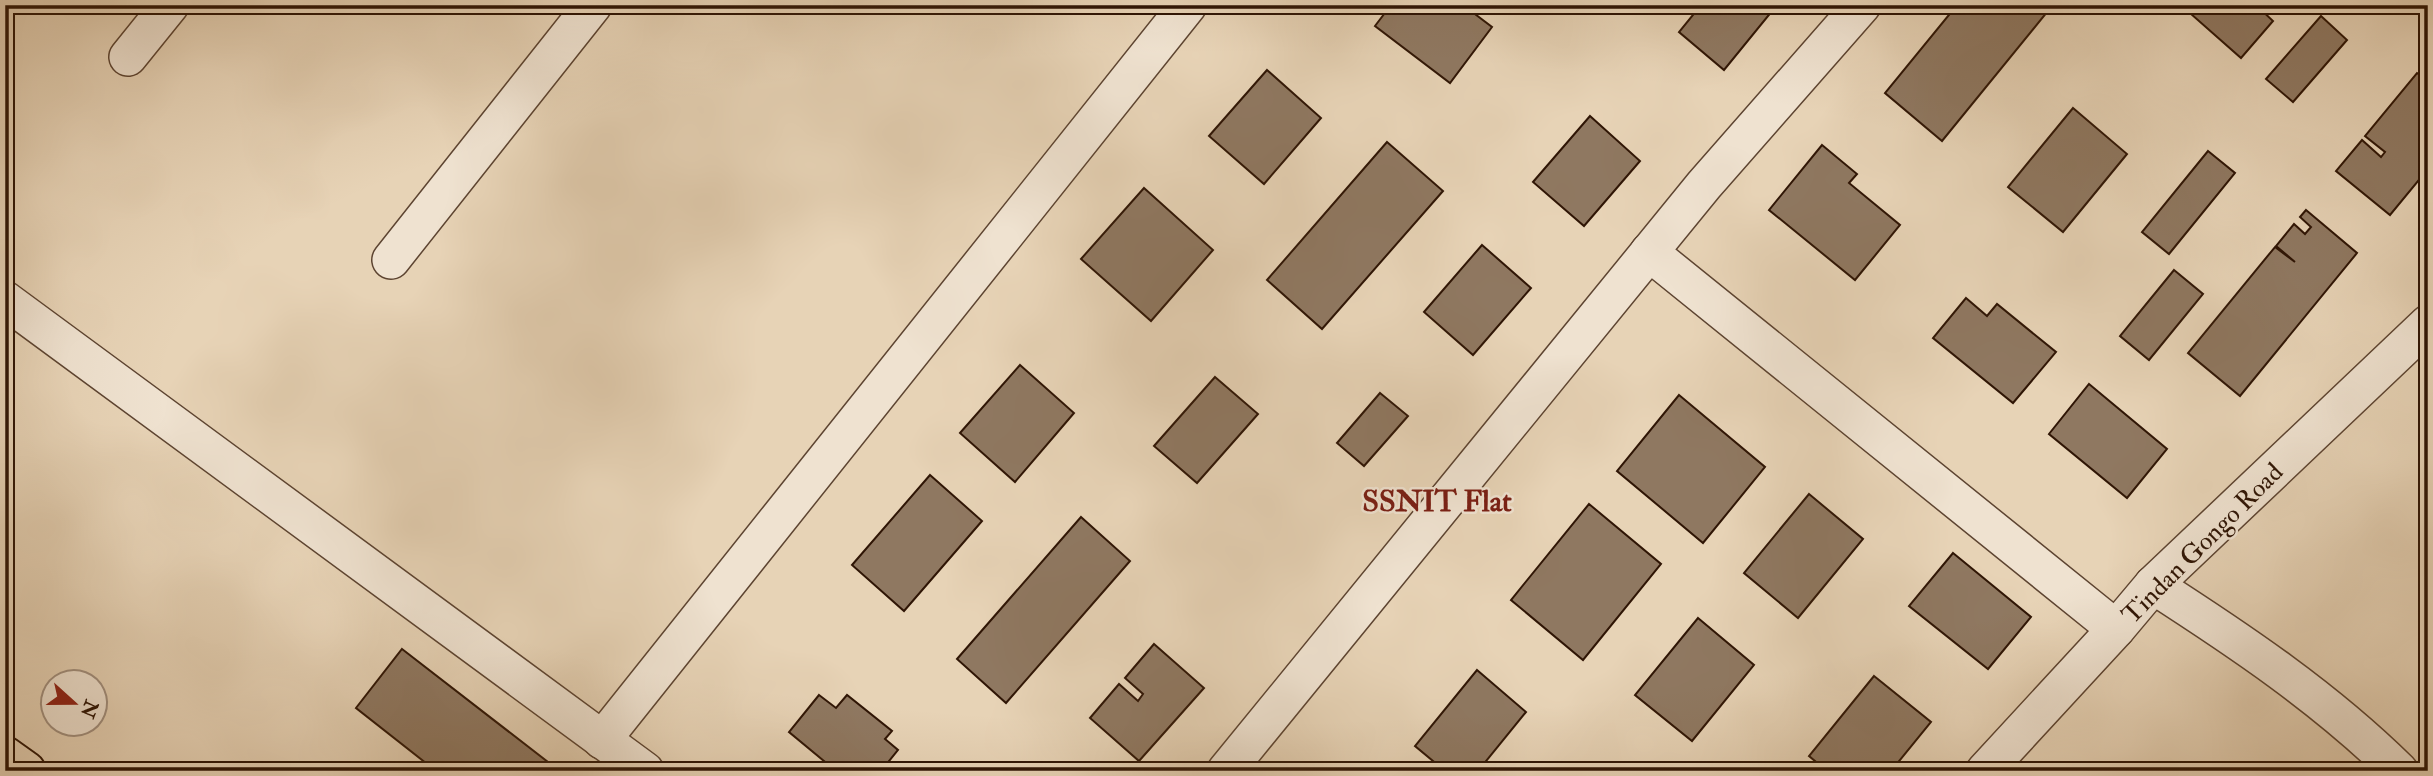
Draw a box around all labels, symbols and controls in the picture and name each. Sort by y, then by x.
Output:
street label: Tindan Gongo Road [2116,456,2290,631]
district label: SSNIT Flat [1362,483,1512,520]
north arrow [38,668,108,738]
text: N [74,696,104,722]

